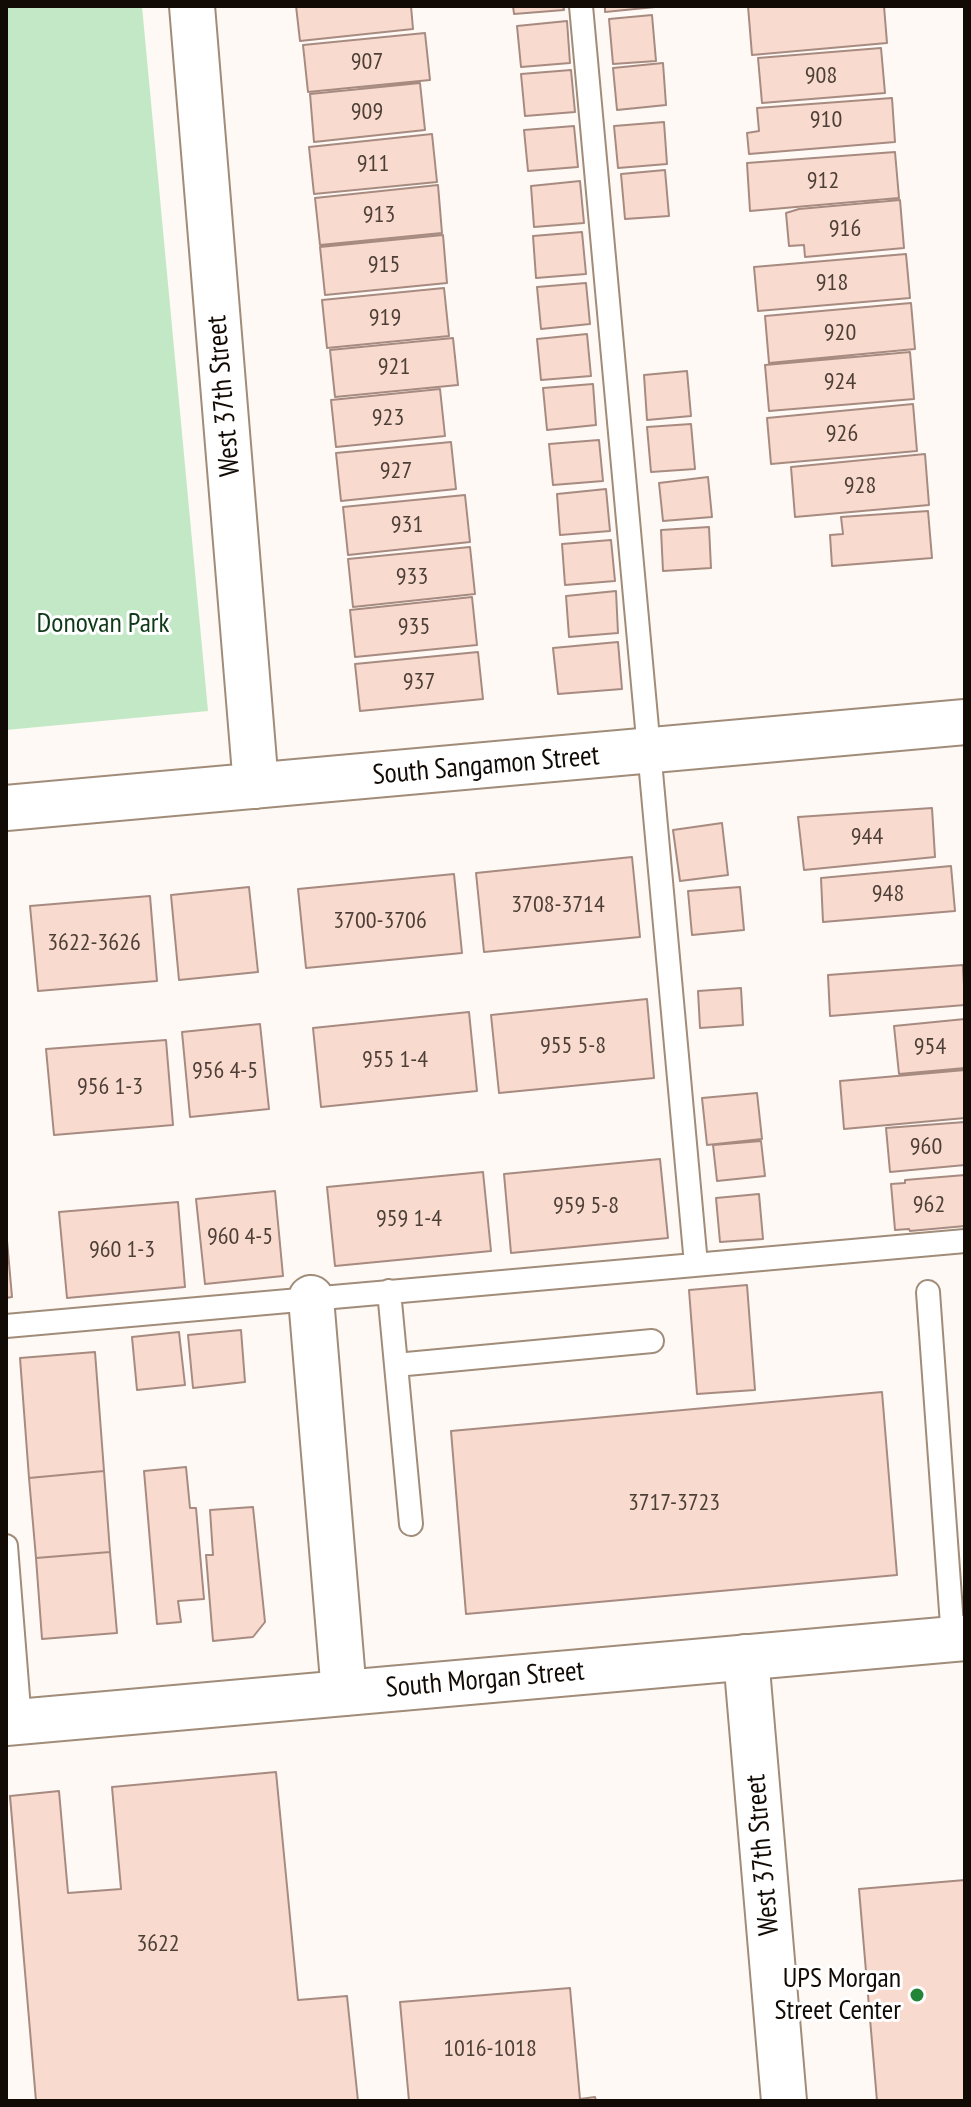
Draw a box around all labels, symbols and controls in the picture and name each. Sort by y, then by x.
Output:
house number: 907 [351,48,383,76]
house number: 908 [805,62,837,90]
house number: 909 [351,98,383,126]
house number: 910 [810,106,842,134]
house number: 911 [357,150,389,178]
house number: 912 [807,167,839,195]
house number: 913 [363,201,395,229]
house number: 916 [829,215,861,243]
house number: 915 [368,251,400,279]
house number: 918 [816,269,848,297]
house number: 919 [369,304,401,332]
street label: West 37th Street [200,314,248,478]
house number: 920 [824,319,856,347]
house number: 921 [378,353,410,381]
house number: 924 [824,368,856,396]
house number: 923 [372,404,404,432]
house number: 926 [826,420,858,448]
house number: 927 [380,457,412,485]
house number: 928 [844,472,876,500]
house number: 931 [391,511,423,539]
house number: 933 [396,563,428,591]
park label: Donovan Park [37,607,169,641]
house number: 935 [398,613,430,641]
house number: 937 [403,668,435,696]
street label: South Sangamon Street [371,739,601,793]
house number: 944 [851,823,883,851]
house number: 948 [872,880,904,908]
house number: 3708-3714 [511,891,605,919]
house number: 3700-3706 [333,907,427,935]
house number: 3622-3626 [47,929,141,957]
house number: 955 5-8 [540,1032,606,1060]
house number: 954 [914,1033,946,1061]
house number: 955 1-4 [362,1046,428,1074]
house number: 956 4-5 [192,1057,258,1085]
house number: 956 1-3 [77,1073,143,1101]
house number: 960 [910,1133,942,1161]
house number: 962 [913,1191,945,1219]
house number: 959 5-8 [553,1192,619,1220]
house number: 959 1-4 [376,1205,442,1233]
house number: 960 4-5 [207,1223,273,1251]
house number: 960 1-3 [89,1236,155,1264]
house number: 3717-3723 [628,1489,720,1517]
street label: South Morgan Street [384,1655,586,1705]
street label: West 37th Street [739,1773,787,1937]
house number: 3622 [136,1930,180,1958]
place label: UPS Morgan Street Center [774,1962,901,2028]
marker: UPS Morgan Street Center [908,1986,926,2004]
house number: 1016-1018 [443,2035,537,2063]

